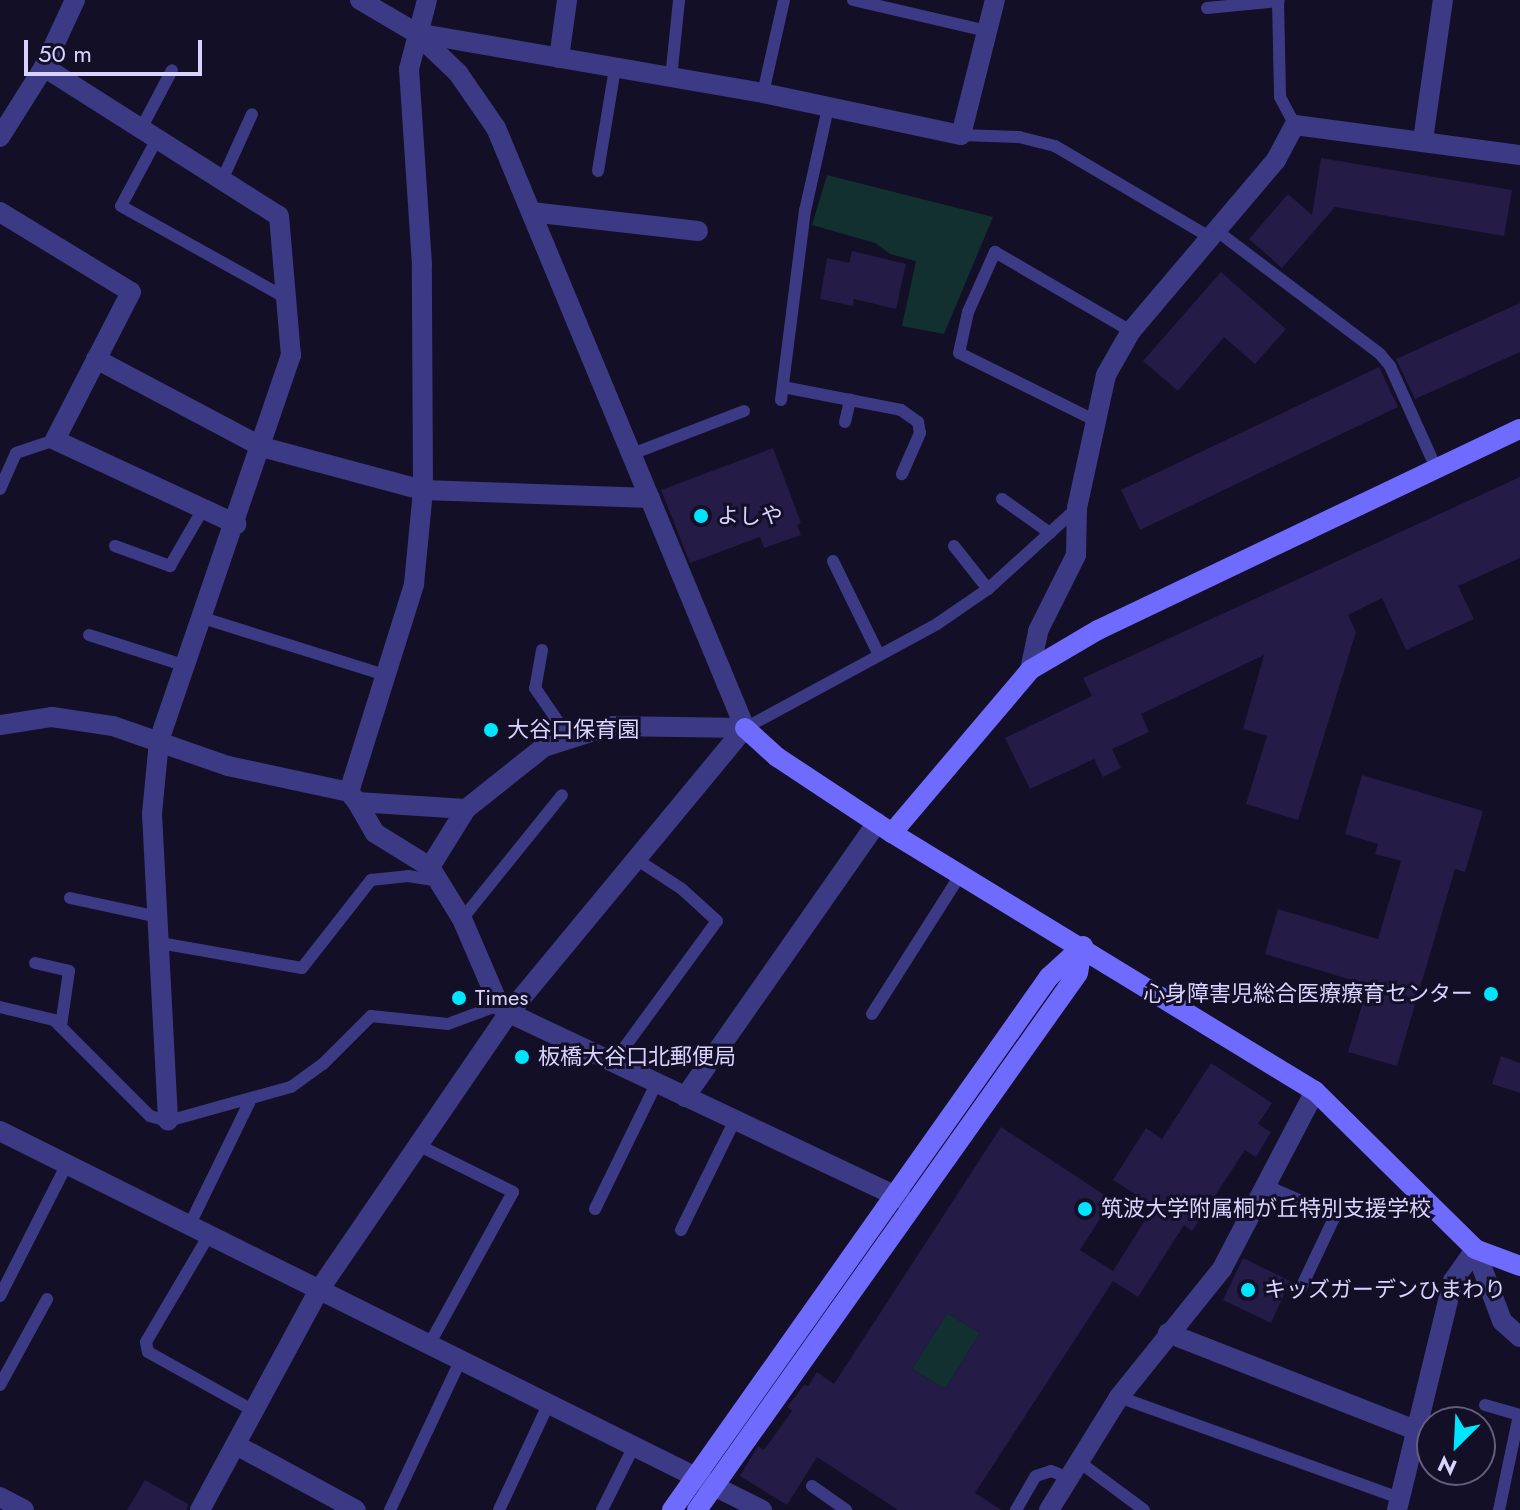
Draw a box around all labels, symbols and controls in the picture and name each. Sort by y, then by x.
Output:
scale bar [28,24,206,74]
text: 50 m [38,36,92,71]
place label: よしや [717,503,783,529]
marker: よしや [692,507,710,525]
place label: 大谷口保育園 [507,717,639,743]
marker: 大谷口保育園 [482,721,500,739]
place label: 心身障害児総合医療療育センター [1143,981,1473,1007]
marker: 心身障害児総合医療療育センター [1480,983,1502,1005]
place label: Times [475,985,528,1011]
marker: Times [450,989,468,1007]
place label: 板橋大谷口北郵便局 [538,1044,736,1070]
marker: 板橋大谷口北郵便局 [513,1048,531,1066]
place label: 筑波大学附属桐が丘特別支援学校 [1101,1196,1431,1222]
marker: 筑波大学附属桐が丘特別支援学校 [1076,1200,1094,1218]
place label: キッズガーデンひまわり [1264,1277,1506,1303]
marker: キッズガーデンひまわり [1239,1281,1257,1299]
north arrow [1416,1406,1496,1486]
text: N [1433,1448,1462,1484]

